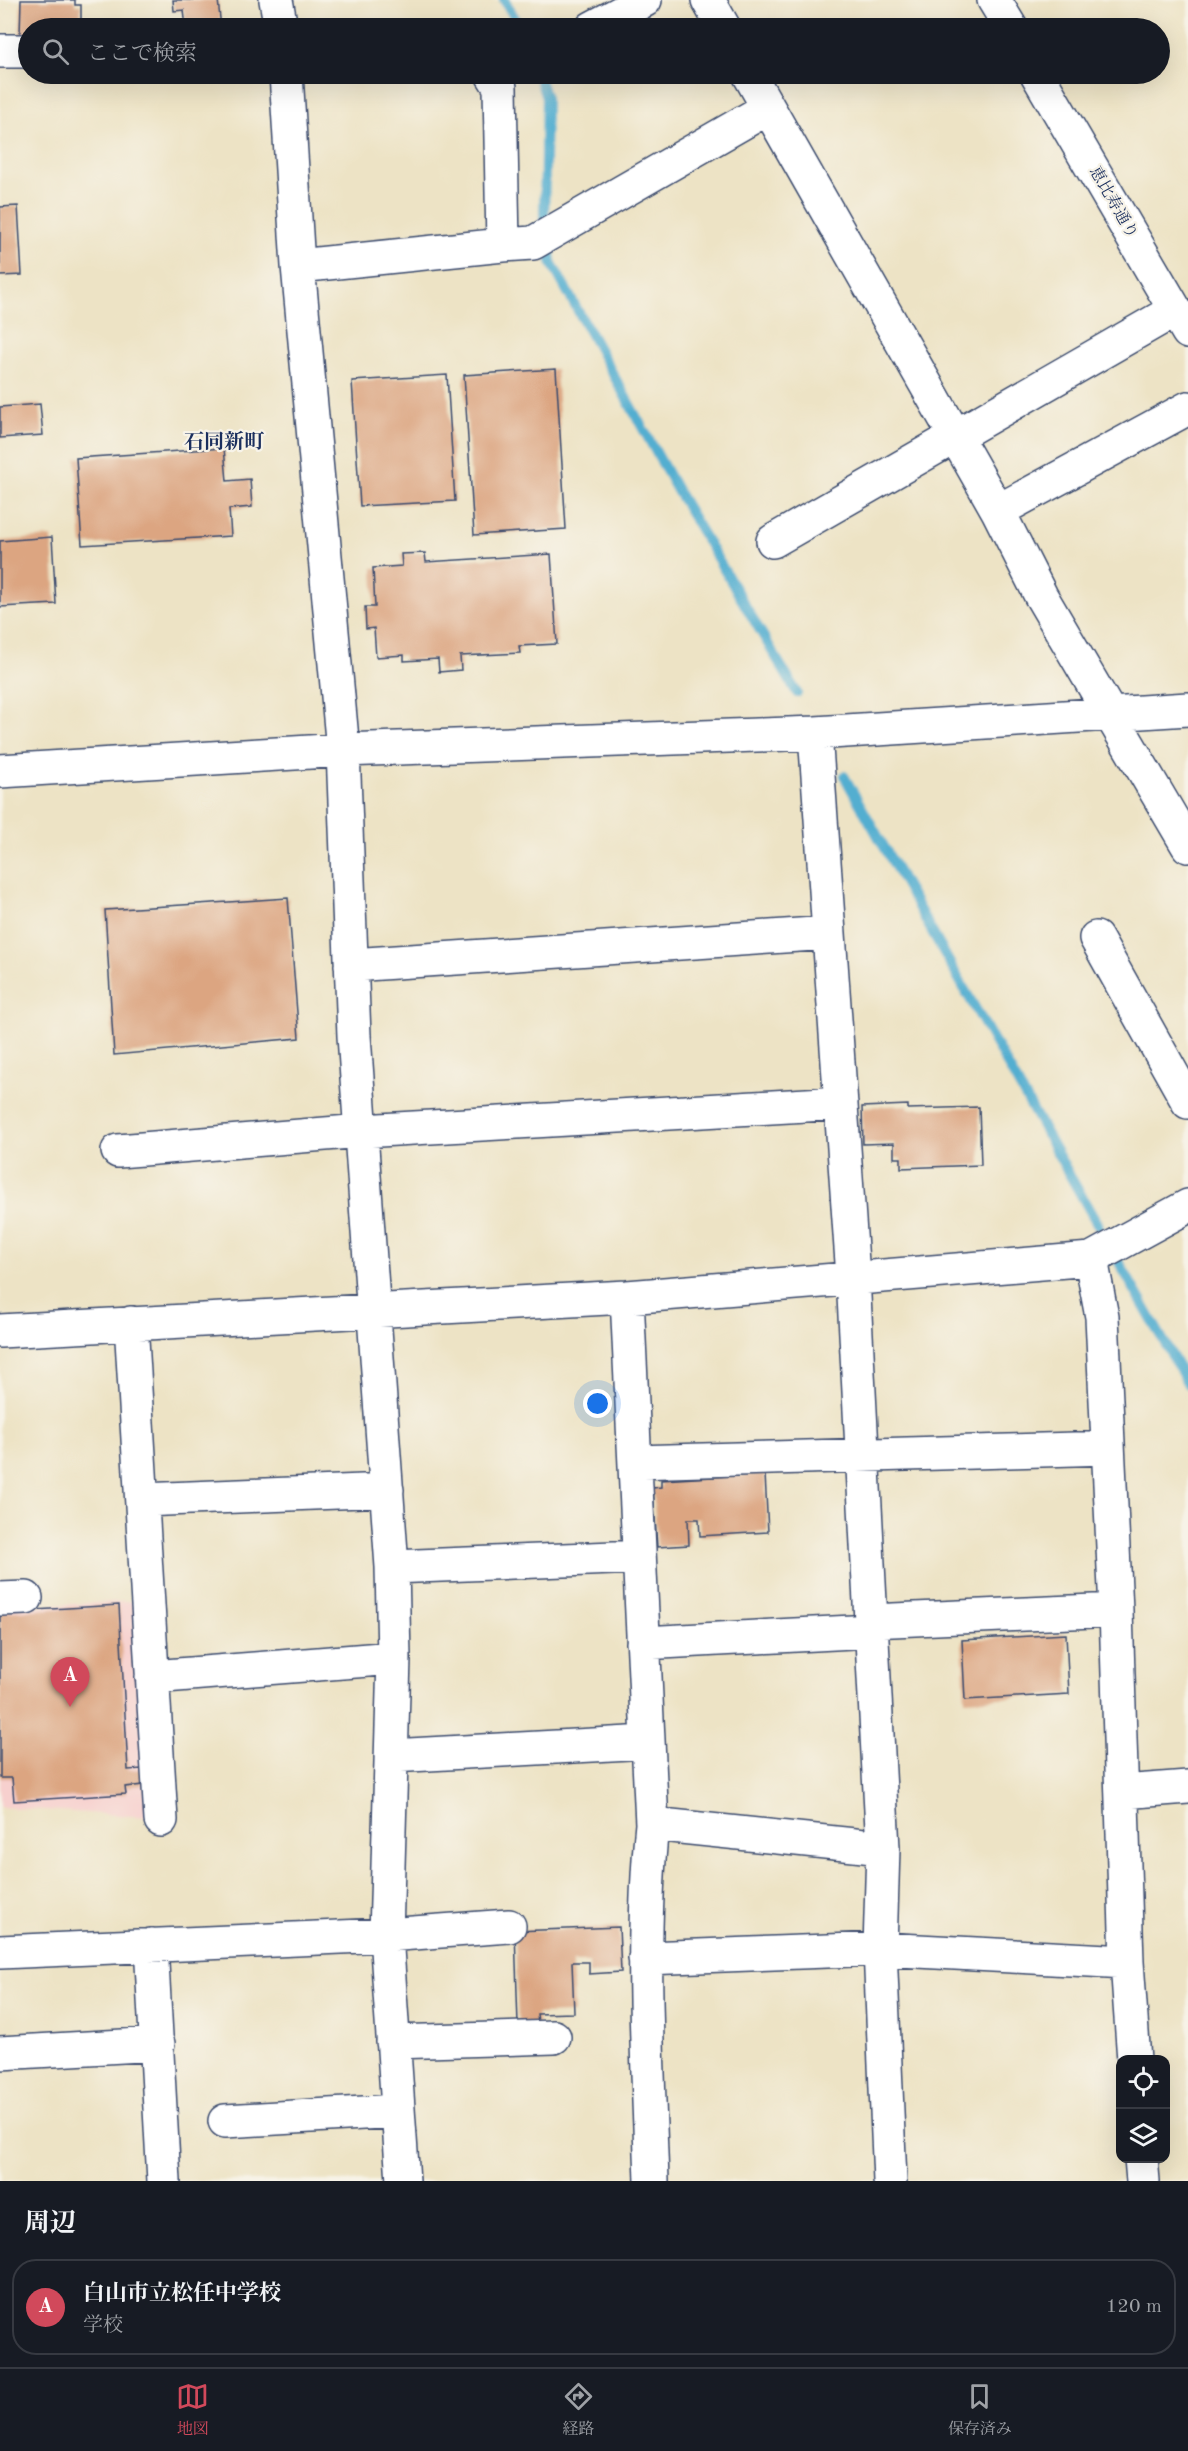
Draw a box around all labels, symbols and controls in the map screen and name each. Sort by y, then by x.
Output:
search box [18,18,1170,84]
icon: search [39,35,72,68]
text: ここで検索 [87,43,197,65]
street label: 恵比寿通り [1086,163,1142,242]
district label: 石同新町 [184,430,265,453]
your location [583,1389,612,1418]
pin: A [50,1658,90,1707]
map controls [1116,2055,1170,2163]
button: locate [1116,2055,1170,2109]
button: layers [1116,2109,1170,2163]
text: 周辺 [24,2211,76,2237]
text: 白山市立松任中学校 [83,2283,281,2305]
text: A [38,2297,53,2317]
text: 120 m [1106,2297,1162,2317]
text: 学校 [83,2316,123,2336]
tab: 地図 [176,2380,209,2440]
tab: 経路 [562,2380,595,2440]
tab: 保存済み [948,2380,1012,2440]

